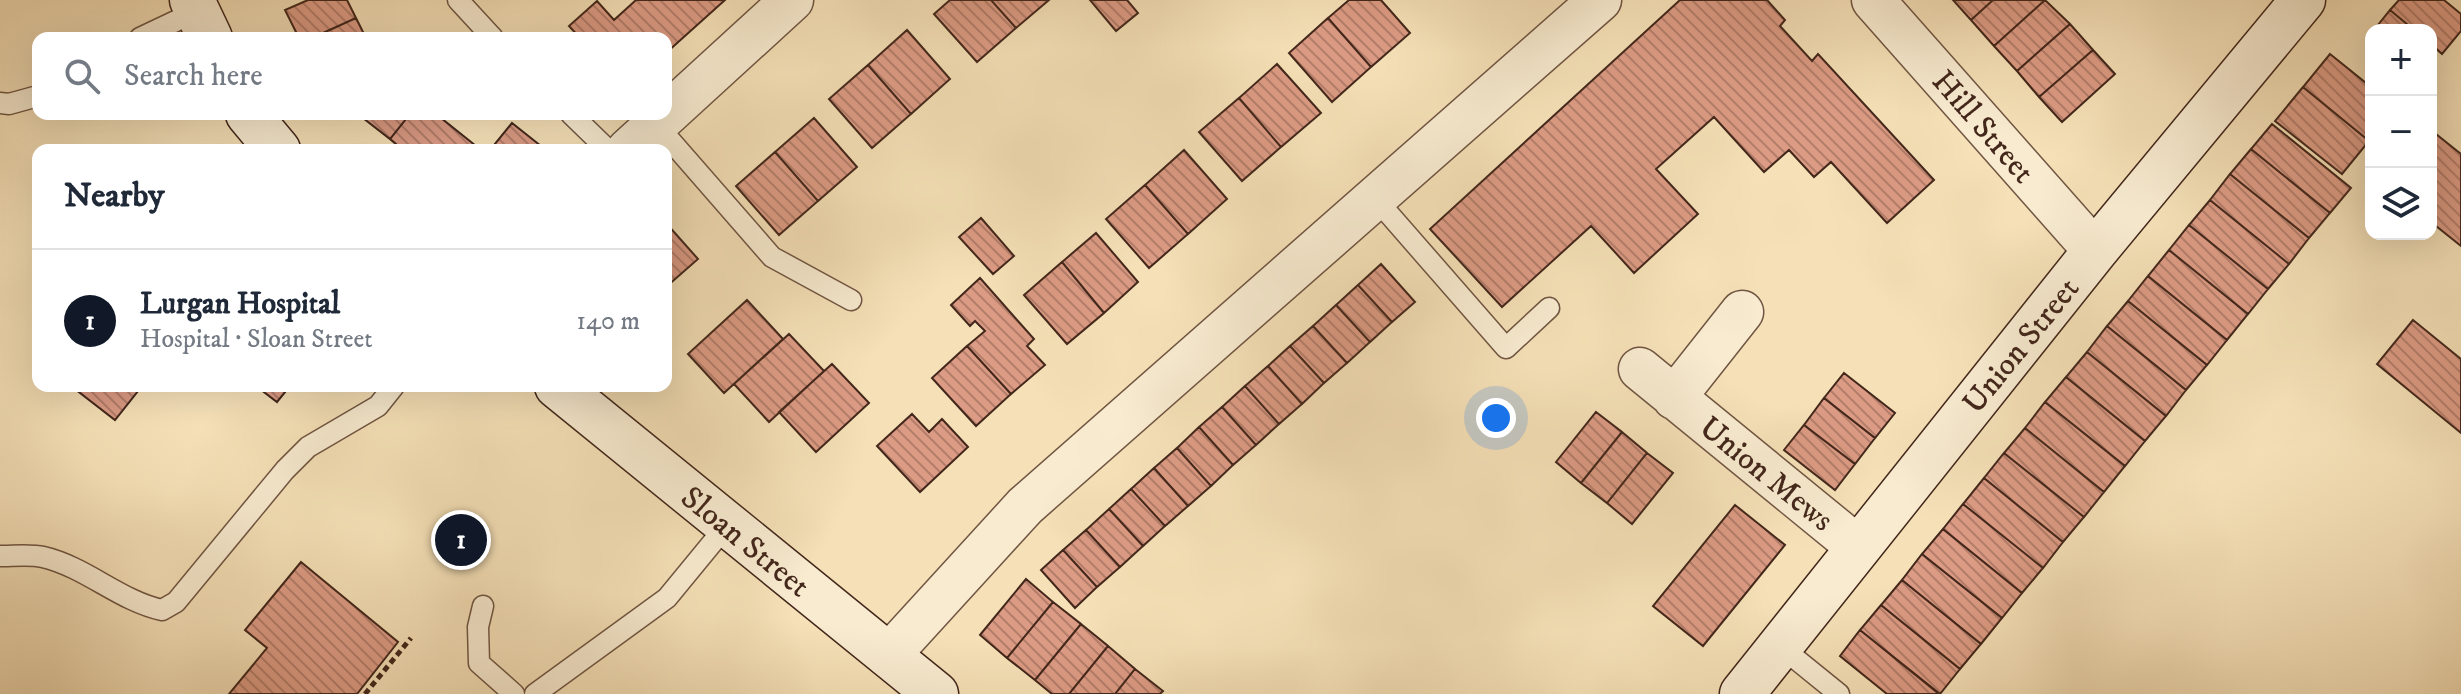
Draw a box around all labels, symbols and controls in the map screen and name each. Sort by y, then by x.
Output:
map controls [2365,24,2437,240]
button: + [2365,24,2437,96]
search box [32,32,672,120]
icon: search [60,54,104,98]
text: Search here [124,58,263,95]
street label: Hill Street [1922,63,2042,192]
button: − [2365,96,2437,168]
button: layers [2365,168,2437,240]
text: Nearby [64,175,165,217]
street label: Union Street [1954,270,2089,423]
text: Lurgan Hospital [140,286,340,323]
text: 1 [85,305,95,338]
text: 140 m [576,305,640,338]
text: Hospital · Sloan Street [140,323,373,356]
your location [1476,398,1516,438]
street label: Union Mews [1690,408,1841,541]
street label: Sloan Street [672,478,817,607]
pin: 1 [435,510,487,570]

